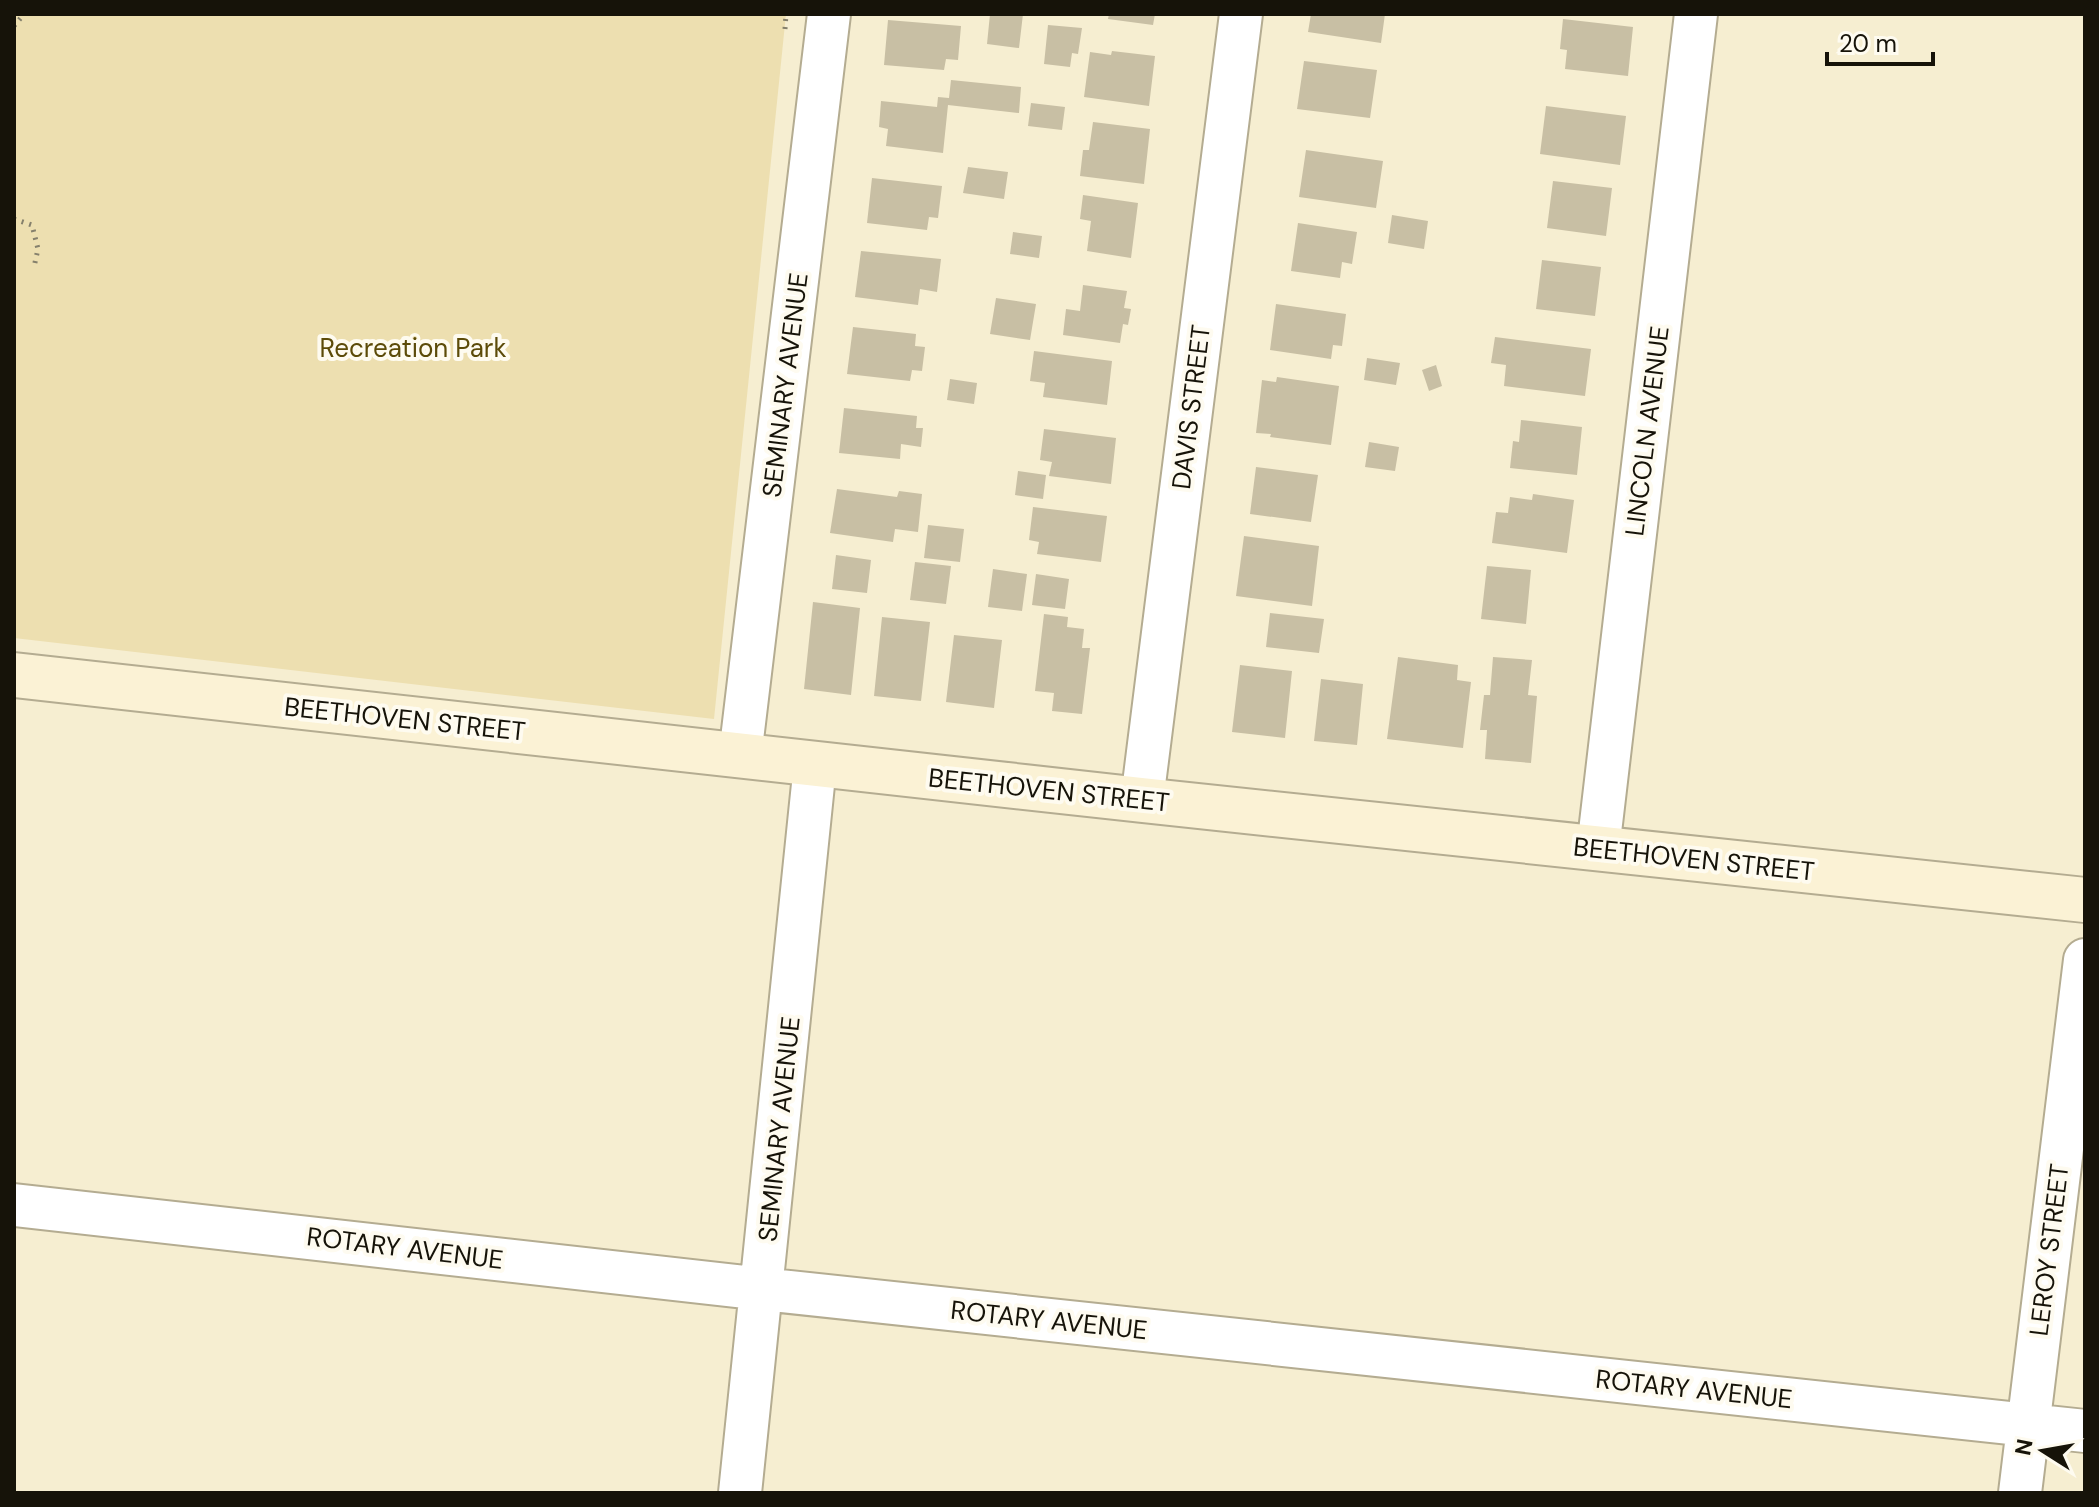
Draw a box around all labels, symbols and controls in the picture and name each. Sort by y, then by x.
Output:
scale bar [1827,16,1933,66]
text: 20 m [1839,28,1897,59]
street label: SEMINARY AVENUE [754,271,816,499]
street label: DAVIS STREET [1164,323,1218,491]
street label: LINCOLN AVENUE [1617,324,1677,538]
park label: Recreation Park [319,331,507,365]
street label: BEETHOVEN STREET [283,689,527,749]
street label: BEETHOVEN STREET [927,760,1171,820]
street label: BEETHOVEN STREET [1572,829,1816,889]
street label: SEMINARY AVENUE [750,1015,808,1243]
street label: LEROY STREET [2022,1162,2076,1338]
street label: ROTARY AVENUE [305,1219,505,1277]
street label: ROTARY AVENUE [949,1293,1149,1347]
street label: ROTARY AVENUE [1594,1362,1794,1416]
north arrow [2003,1411,2083,1491]
text: N [2008,1437,2040,1458]

